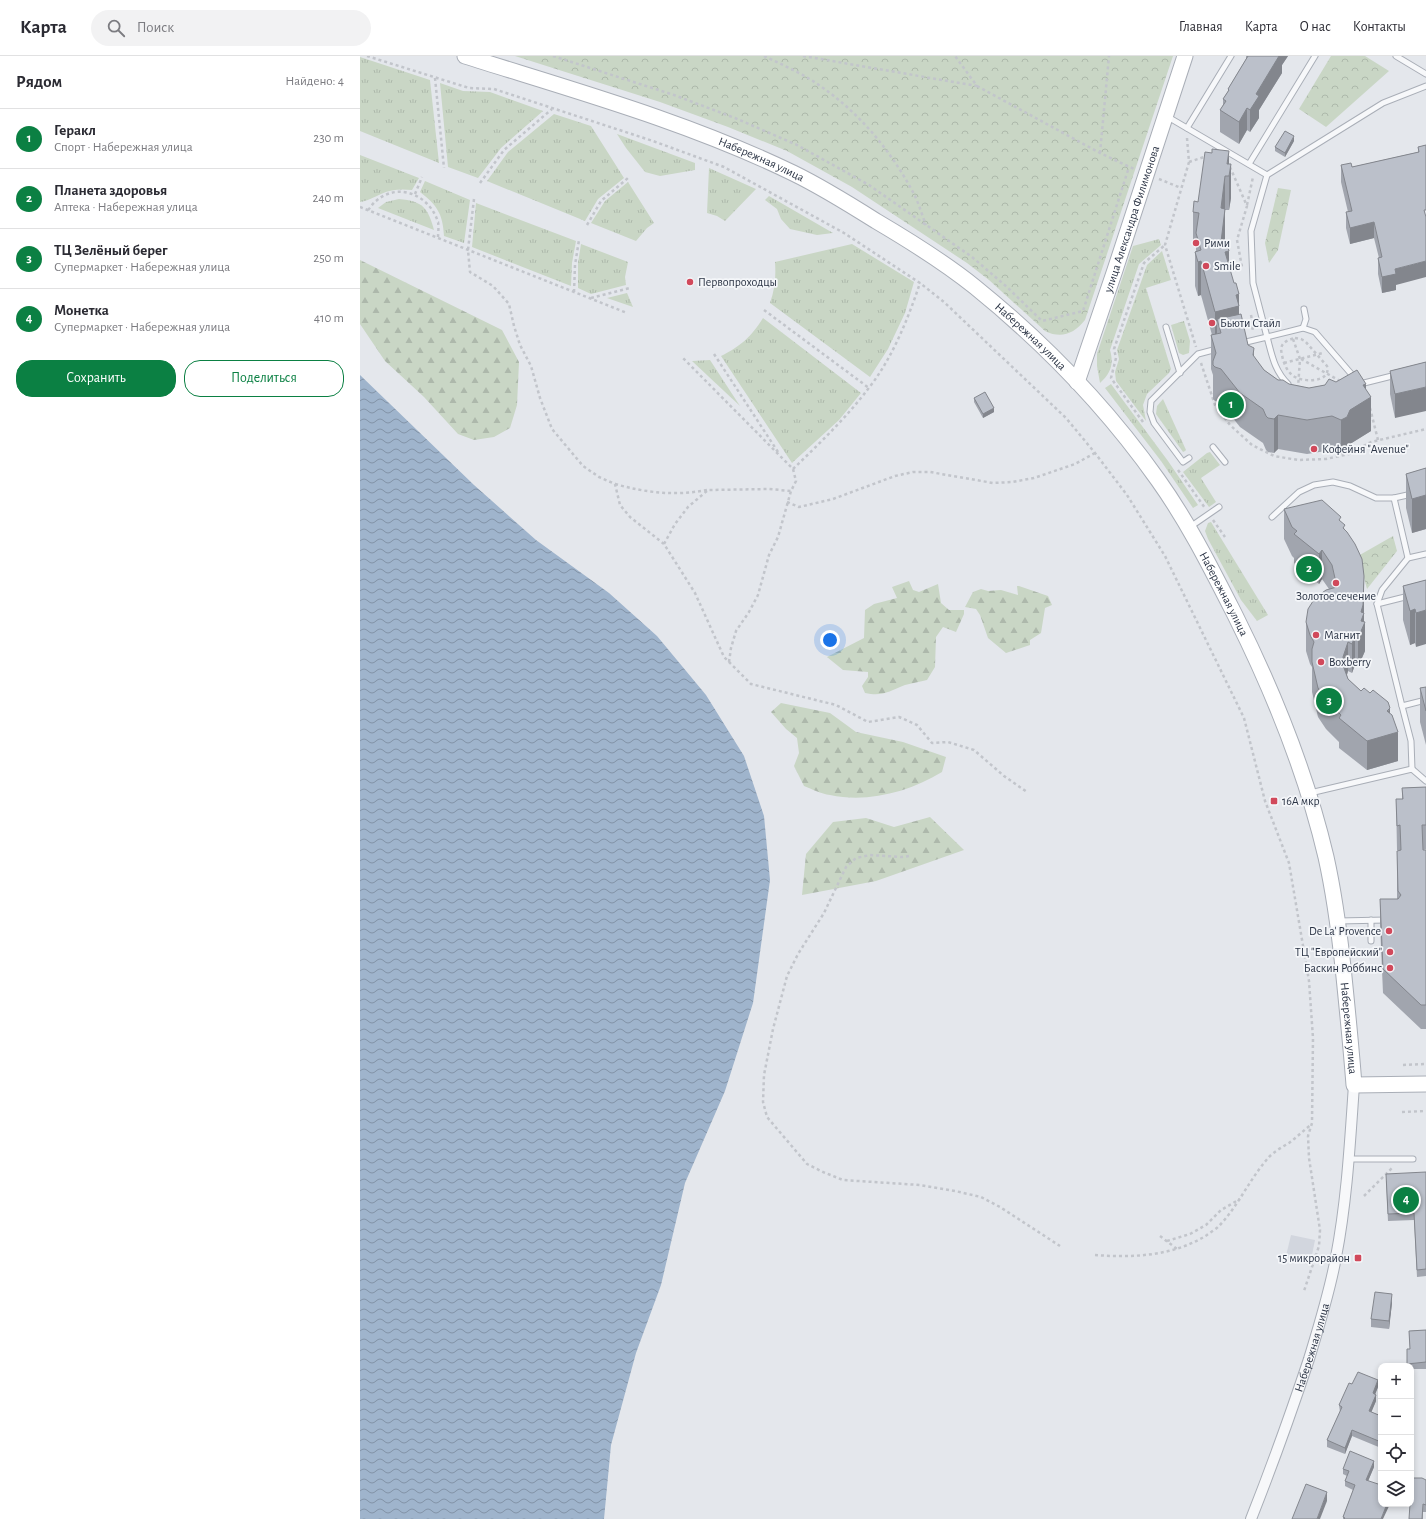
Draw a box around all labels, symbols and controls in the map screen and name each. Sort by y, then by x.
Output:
search box [91,10,371,46]
icon: search [105,17,127,39]
text: Карта [20,18,67,37]
text: Поиск [137,20,174,35]
text: Главная [1179,20,1223,34]
text: Карта [1245,20,1278,34]
text: О нас [1300,20,1331,34]
text: Контакты [1353,20,1406,34]
text: Рядом [16,73,62,90]
text: Найдено: 4 [285,75,344,88]
text: Геракл [54,123,96,138]
text: 1 [27,132,31,145]
text: 230 m [313,132,344,145]
street label: Набережная улица [717,135,807,184]
text: Спорт · Набережная улица [54,141,193,154]
street label: улица Александра Филимонова [1102,144,1161,295]
text: Планета здоровья [54,183,167,198]
text: 2 [26,192,32,205]
text: 240 m [312,192,344,205]
text: Аптека · Набережная улица [54,201,198,214]
place label: Рими [1204,237,1230,249]
marker: Рими [1191,238,1201,248]
text: ТЦ Зелёный берег [54,243,168,258]
text: 3 [26,252,32,265]
text: 250 m [313,252,344,265]
place label: Smile [1214,260,1241,272]
text: Супермаркет · Набережная улица [54,261,230,274]
marker: Smile [1201,261,1211,271]
place label: Первопроходцы [698,276,777,288]
marker: Первопроходцы [685,277,695,287]
street label: Набережная улица [993,300,1069,373]
text: Монетка [54,303,109,318]
text: 4 [26,312,32,325]
text: 410 m [314,312,344,325]
place label: Бьюти Стайл [1220,317,1281,329]
marker: Бьюти Стайл [1207,318,1217,328]
text: Супермаркет · Набережная улица [54,321,230,334]
button: Сохранить [16,360,176,397]
button: Поделиться [184,360,344,397]
pin: 1 [1218,390,1244,420]
place label: Кофейня "Avenue" [1322,443,1409,455]
marker: Кофейня "Avenue" [1309,444,1319,454]
street label: Набережная улица [1197,550,1251,638]
pin: 2 [1296,554,1322,584]
marker: Золотое сечение [1331,578,1341,588]
place label: Золотое сечение [1296,590,1376,602]
place label: Магнит [1324,629,1361,641]
your location [820,630,840,650]
marker: Магнит [1311,630,1321,640]
place label: Boxberry [1329,656,1371,669]
marker: Boxberry [1316,657,1326,667]
pin: 3 [1316,686,1342,716]
place label: 16А мкр [1282,795,1320,807]
marker: 16А мкр [1269,796,1279,806]
place label: De La' Provence [1309,925,1381,937]
marker: De La' Provence [1384,926,1394,936]
place label: ТЦ "Европейский" [1295,946,1382,958]
marker: ТЦ "Европейский" [1385,947,1395,957]
place label: Баскин Роббинс [1304,962,1382,974]
marker: Баскин Роббинс [1385,963,1395,973]
street label: Набережная улица [1339,982,1359,1075]
pin: 4 [1393,1185,1419,1215]
place label: 15 микрорайон [1278,1252,1350,1264]
marker: 15 микрорайон [1353,1253,1363,1263]
street label: Набережная улица [1292,1301,1331,1394]
map controls [1378,1363,1414,1507]
button: + [1378,1363,1414,1399]
button: − [1378,1399,1414,1435]
button: locate [1378,1435,1414,1471]
button: layers [1378,1471,1414,1507]

